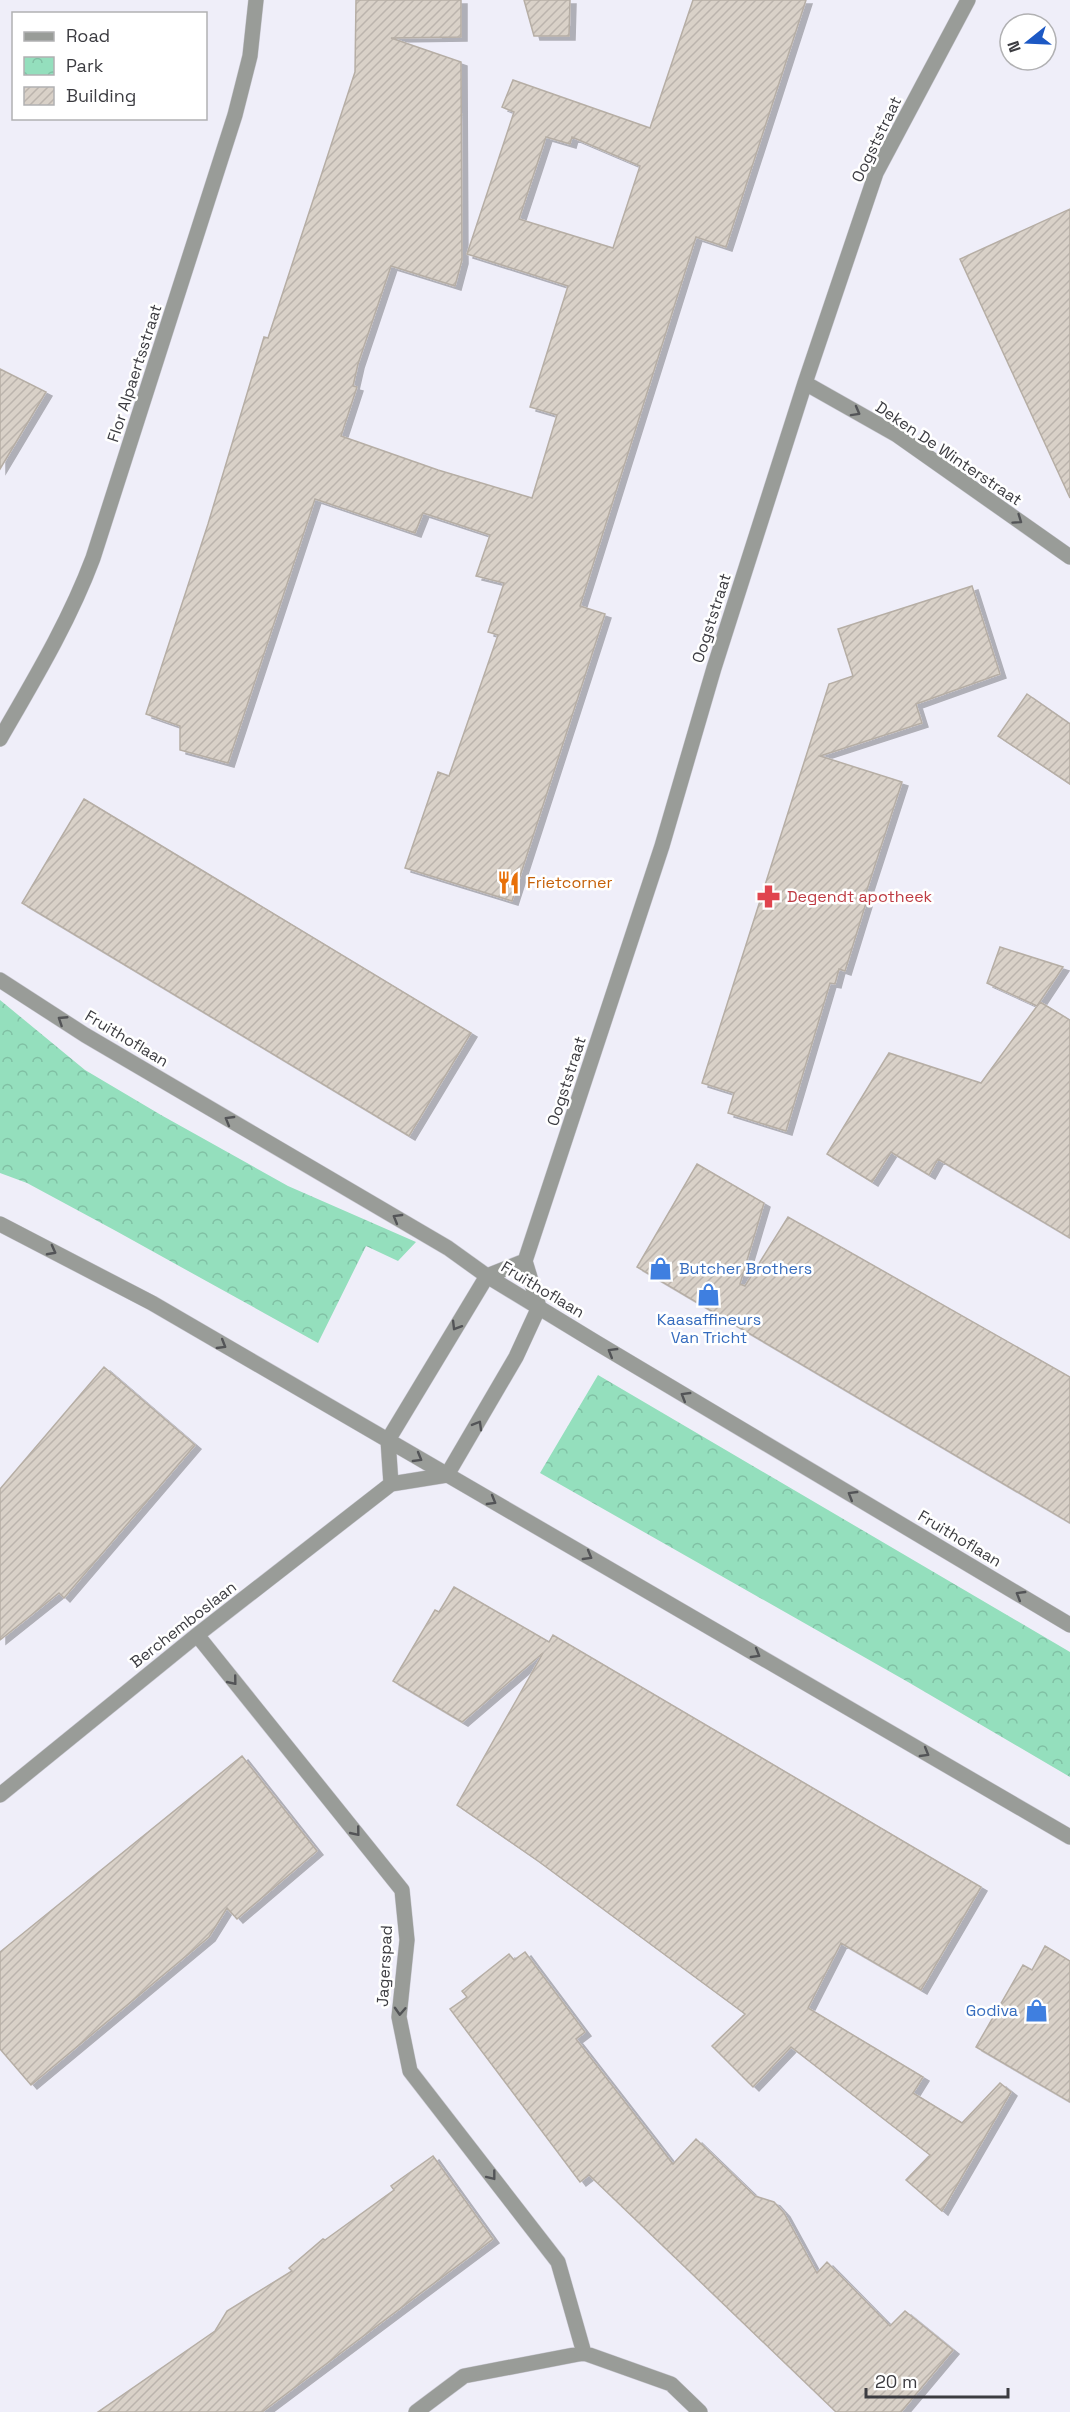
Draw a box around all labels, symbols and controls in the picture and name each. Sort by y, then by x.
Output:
legend [12,12,207,120]
north arrow [998,12,1058,72]
text: Road [66,24,110,47]
text: N [1003,38,1026,55]
text: Park [66,54,104,77]
text: Building [66,84,136,107]
street label: Oogststraat [847,93,906,186]
street label: Flor Alpaertsstraat [102,302,167,445]
street label: Deken De Winterstraat [871,397,1026,510]
one-way arrow [850,405,860,416]
one-way arrow [1011,513,1022,524]
street label: Oogststraat [687,571,736,666]
restaurant icon: Frietcorner [496,869,522,895]
place label: Frietcorner [527,872,613,893]
pharmacy icon: Degendt apotheek [756,883,782,909]
place label: Degendt apotheek [787,886,933,907]
street label: Fruithoflaan [81,1005,172,1072]
one-way arrow [57,1016,68,1027]
street label: Oogststraat [542,1034,591,1129]
one-way arrow [225,1115,235,1127]
one-way arrow [393,1214,403,1226]
one-way arrow [46,1244,56,1255]
shop icon: Butcher Brothers [648,1255,674,1281]
street label: Fruithoflaan [497,1256,588,1323]
place label: Butcher Brothers [679,1258,812,1279]
shop icon: Kaasaffineurs Van Tricht [696,1281,722,1307]
place label: Kaasaffineurs Van Tricht [657,1309,761,1348]
one-way arrow [452,1320,464,1330]
one-way arrow [216,1338,226,1350]
one-way arrow [608,1348,618,1360]
one-way arrow [680,1391,691,1403]
one-way arrow [470,1421,482,1431]
one-way arrow [412,1450,422,1462]
one-way arrow [848,1491,858,1503]
one-way arrow [486,1494,496,1505]
street label: Fruithoflaan [914,1505,1005,1572]
one-way arrow [582,1549,592,1560]
street label: Berchemboslaan [126,1576,241,1672]
one-way arrow [1016,1591,1026,1602]
one-way arrow [750,1647,760,1659]
one-way arrow [226,1674,237,1685]
one-way arrow [919,1745,929,1757]
one-way arrow [348,1826,359,1837]
street label: Jagerspad [372,1925,397,2007]
shop icon: Godiva [1023,1997,1049,2023]
place label: Godiva [966,2000,1018,2021]
one-way arrow [394,2006,407,2015]
one-way arrow [485,2170,496,2181]
scale bar [866,2361,1008,2399]
text: 20 m [875,2370,918,2393]

